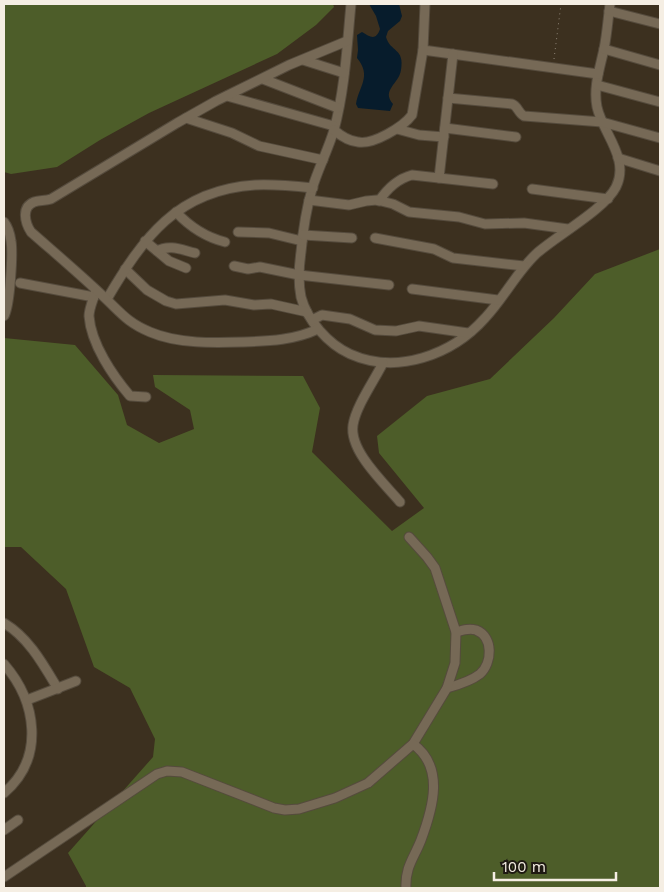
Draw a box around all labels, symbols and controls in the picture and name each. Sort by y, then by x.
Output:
scale bar [494,850,616,882]
text: 100 m [502,858,546,876]

